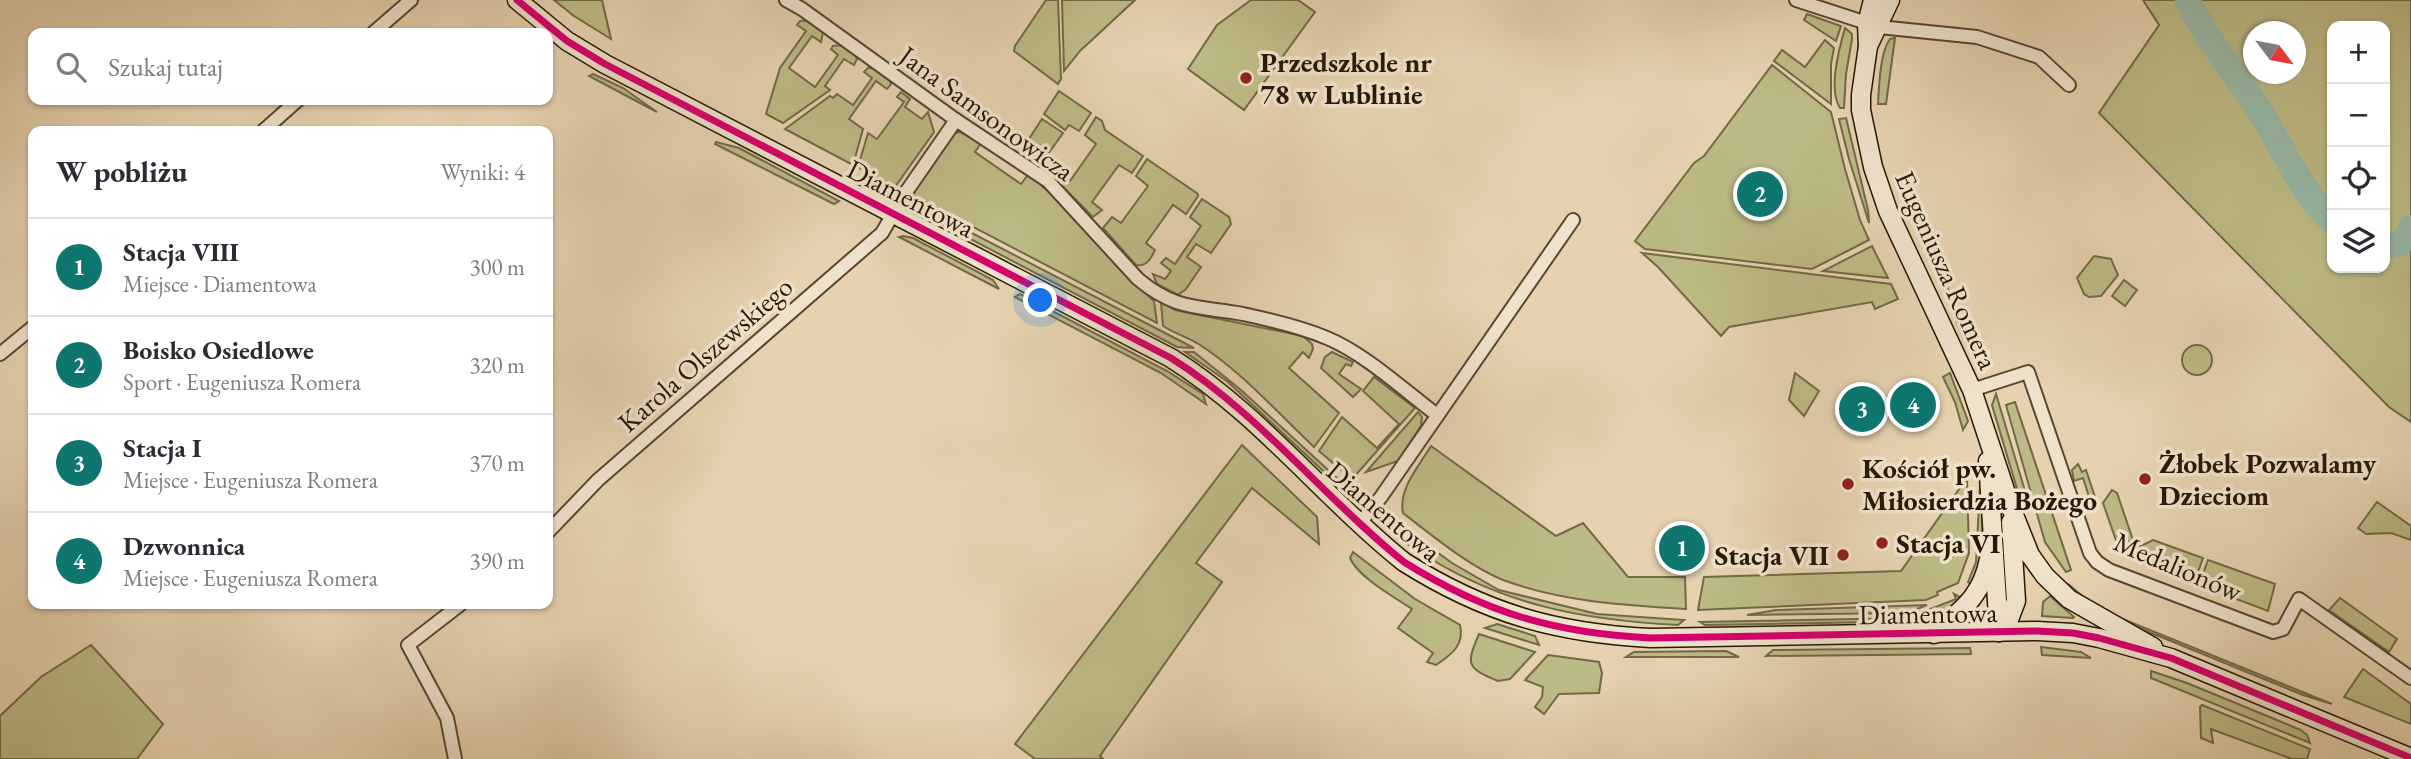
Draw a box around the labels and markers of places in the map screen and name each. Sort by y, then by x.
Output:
place label: Przedszkole nr 78 w Lublinie [1260,44,1432,112]
marker: Przedszkole nr 78 w Lublinie [1238,70,1254,86]
pin: 2 [1737,168,1783,220]
pin: 4 [1890,379,1936,431]
pin: 3 [1839,383,1885,435]
place label: Żłobek Pozwalamy Dzieciom [2159,445,2377,513]
place label: Kościół pw. Miłosierdzia Bożego [1862,450,2097,518]
marker: Żłobek Pozwalamy Dzieciom [2137,471,2153,487]
marker: Kościół pw. Miłosierdzia Bożego [1840,476,1856,492]
pin: 1 [1659,522,1705,574]
place label: Stacja VI [1896,525,2000,561]
marker: Stacja VI [1874,535,1890,551]
place label: Stacja VII [1715,537,1829,573]
marker: Stacja VII [1835,547,1851,563]

